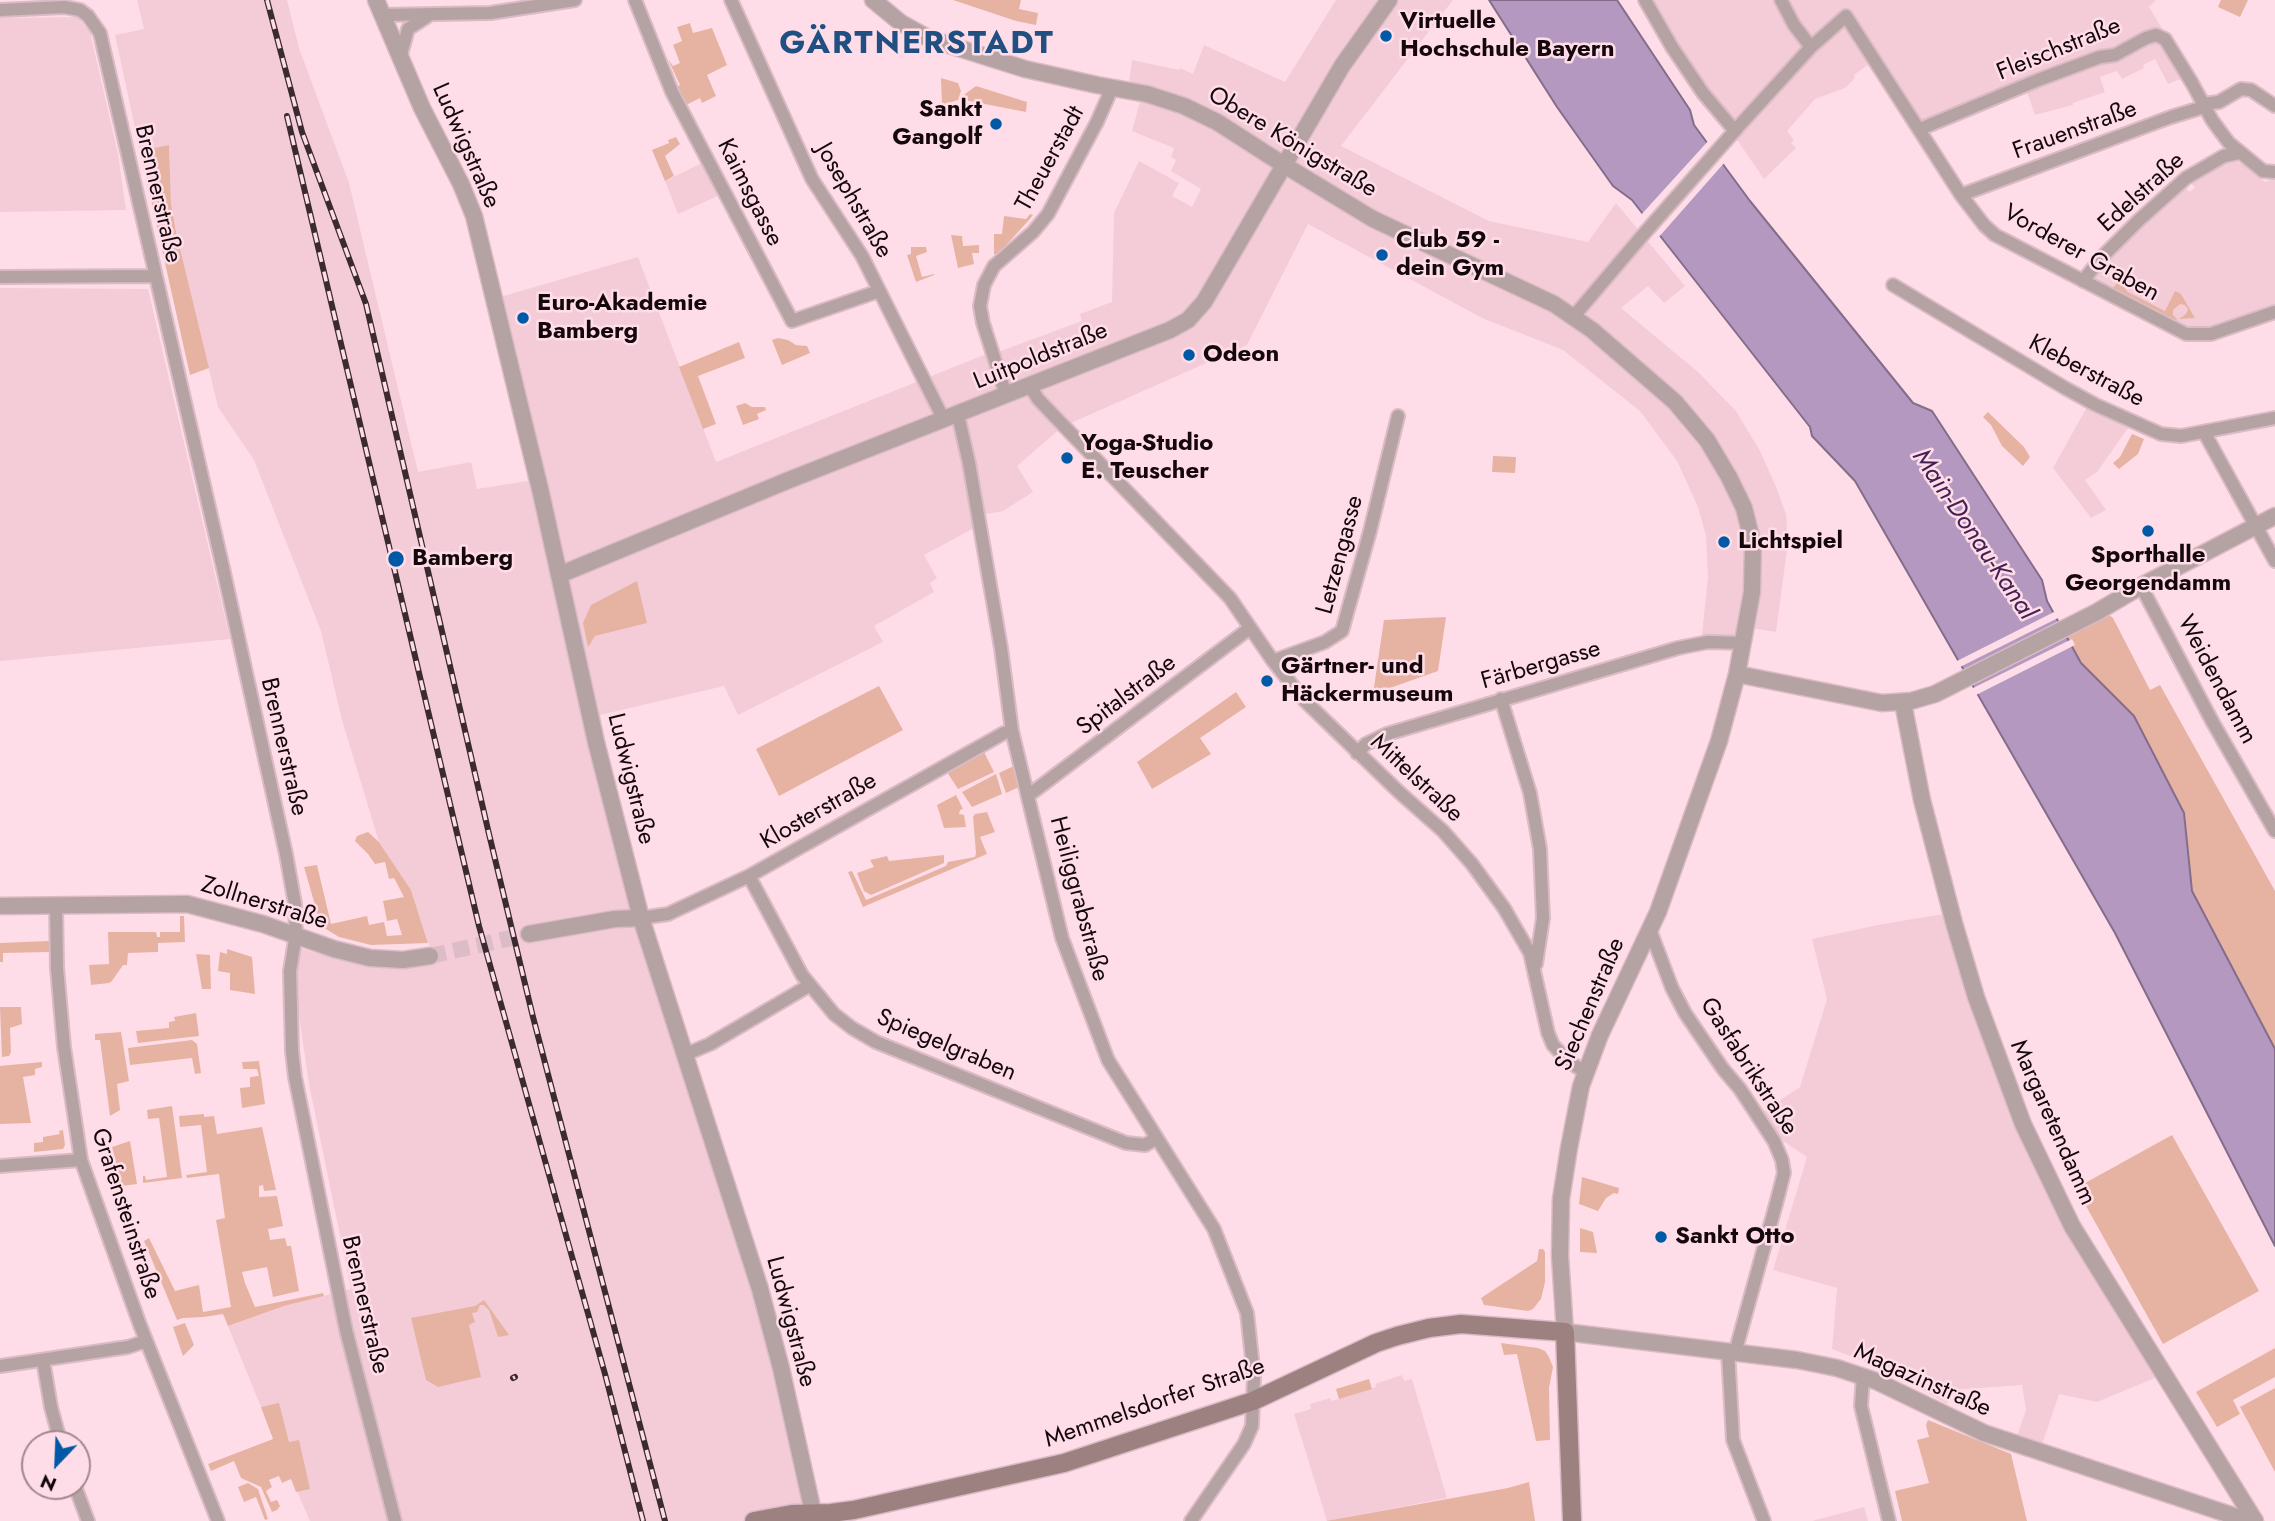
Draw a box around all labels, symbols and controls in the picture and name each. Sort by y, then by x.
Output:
place label: Virtuelle Hochschule Bayern [1400,8,1615,64]
street label: Fleischstraße [1993,12,2125,88]
district label: GÄRTNERSTADT [781,26,1053,64]
marker: Virtuelle Hochschule Bayern [1378,28,1394,44]
street label: Ludwigstraße [425,79,505,213]
street label: Obere Königstraße [1202,81,1382,205]
street label: Frauenstraße [2009,95,2141,167]
place label: Sankt Gangolf [892,96,982,152]
street label: Theuerstadt [1010,101,1092,217]
marker: Sankt Gangolf [988,116,1004,132]
street label: Brennerstraße [127,122,187,266]
street label: Kaimsgasse [710,134,788,252]
street label: Josephstraße [808,138,898,264]
street label: Edelstraße [2093,147,2191,239]
street label: Vorderer Graben [1998,199,2164,309]
place label: Club 59 - dein Gym [1396,227,1504,283]
marker: Club 59 - dein Gym [1374,247,1390,263]
place label: Euro-Akademie Bamberg [537,290,707,346]
marker: Euro-Akademie Bamberg [515,310,531,326]
street label: Luitpoldstraße [970,317,1112,397]
street label: Kleberstraße [2023,330,2149,414]
place label: Odeon [1203,341,1279,369]
marker: Odeon [1181,347,1197,363]
place label: Yoga-Studio E. Teuscher [1081,430,1214,486]
water label: Main-Donau-Kanal [1904,444,2042,626]
marker: Yoga-Studio E. Teuscher [1059,450,1075,466]
street label: Letzengasse [1311,493,1371,617]
marker: Sporthalle Georgendamm [2140,523,2156,539]
place label: Lichtspiel [1738,528,1843,556]
marker: Lichtspiel [1716,534,1732,550]
place label: Sporthalle Georgendamm [2065,542,2231,598]
place label: Bamberg [412,545,513,573]
marker: Bamberg [386,549,406,569]
street label: Weidendamm [2170,611,2262,749]
street label: Färbergasse [1478,635,1604,697]
street label: Spitalstraße [1072,649,1182,743]
place label: Gärtner- und Häckermuseum [1281,653,1454,709]
marker: Gärtner- und Häckermuseum [1259,673,1275,689]
street label: Brennerstraße [253,675,313,819]
street label: Ludwigstraße [600,711,660,847]
street label: Mittelstraße [1364,729,1468,829]
street label: Klosterstraße [756,767,882,857]
street label: Heiliggrabstraße [1042,813,1114,985]
street label: Zollnerstraße [197,871,331,937]
street label: Siechenstraße [1550,934,1632,1076]
street label: Gasfabrikstraße [1693,993,1803,1141]
street label: Spiegelgraben [872,1004,1020,1088]
street label: Margaretendamm [2003,1036,2101,1210]
street label: Grafensteinstraße [84,1125,166,1303]
place label: Sankt Otto [1675,1223,1795,1251]
marker: Sankt Otto [1653,1229,1669,1245]
street label: Brennerstraße [334,1233,394,1377]
street label: Ludwigstraße [759,1254,821,1390]
street label: Magazinstraße [1849,1338,1995,1424]
street label: Memmelsdorfer Straße [1041,1353,1269,1455]
north arrow [21,1430,91,1500]
text: N [36,1468,61,1498]

